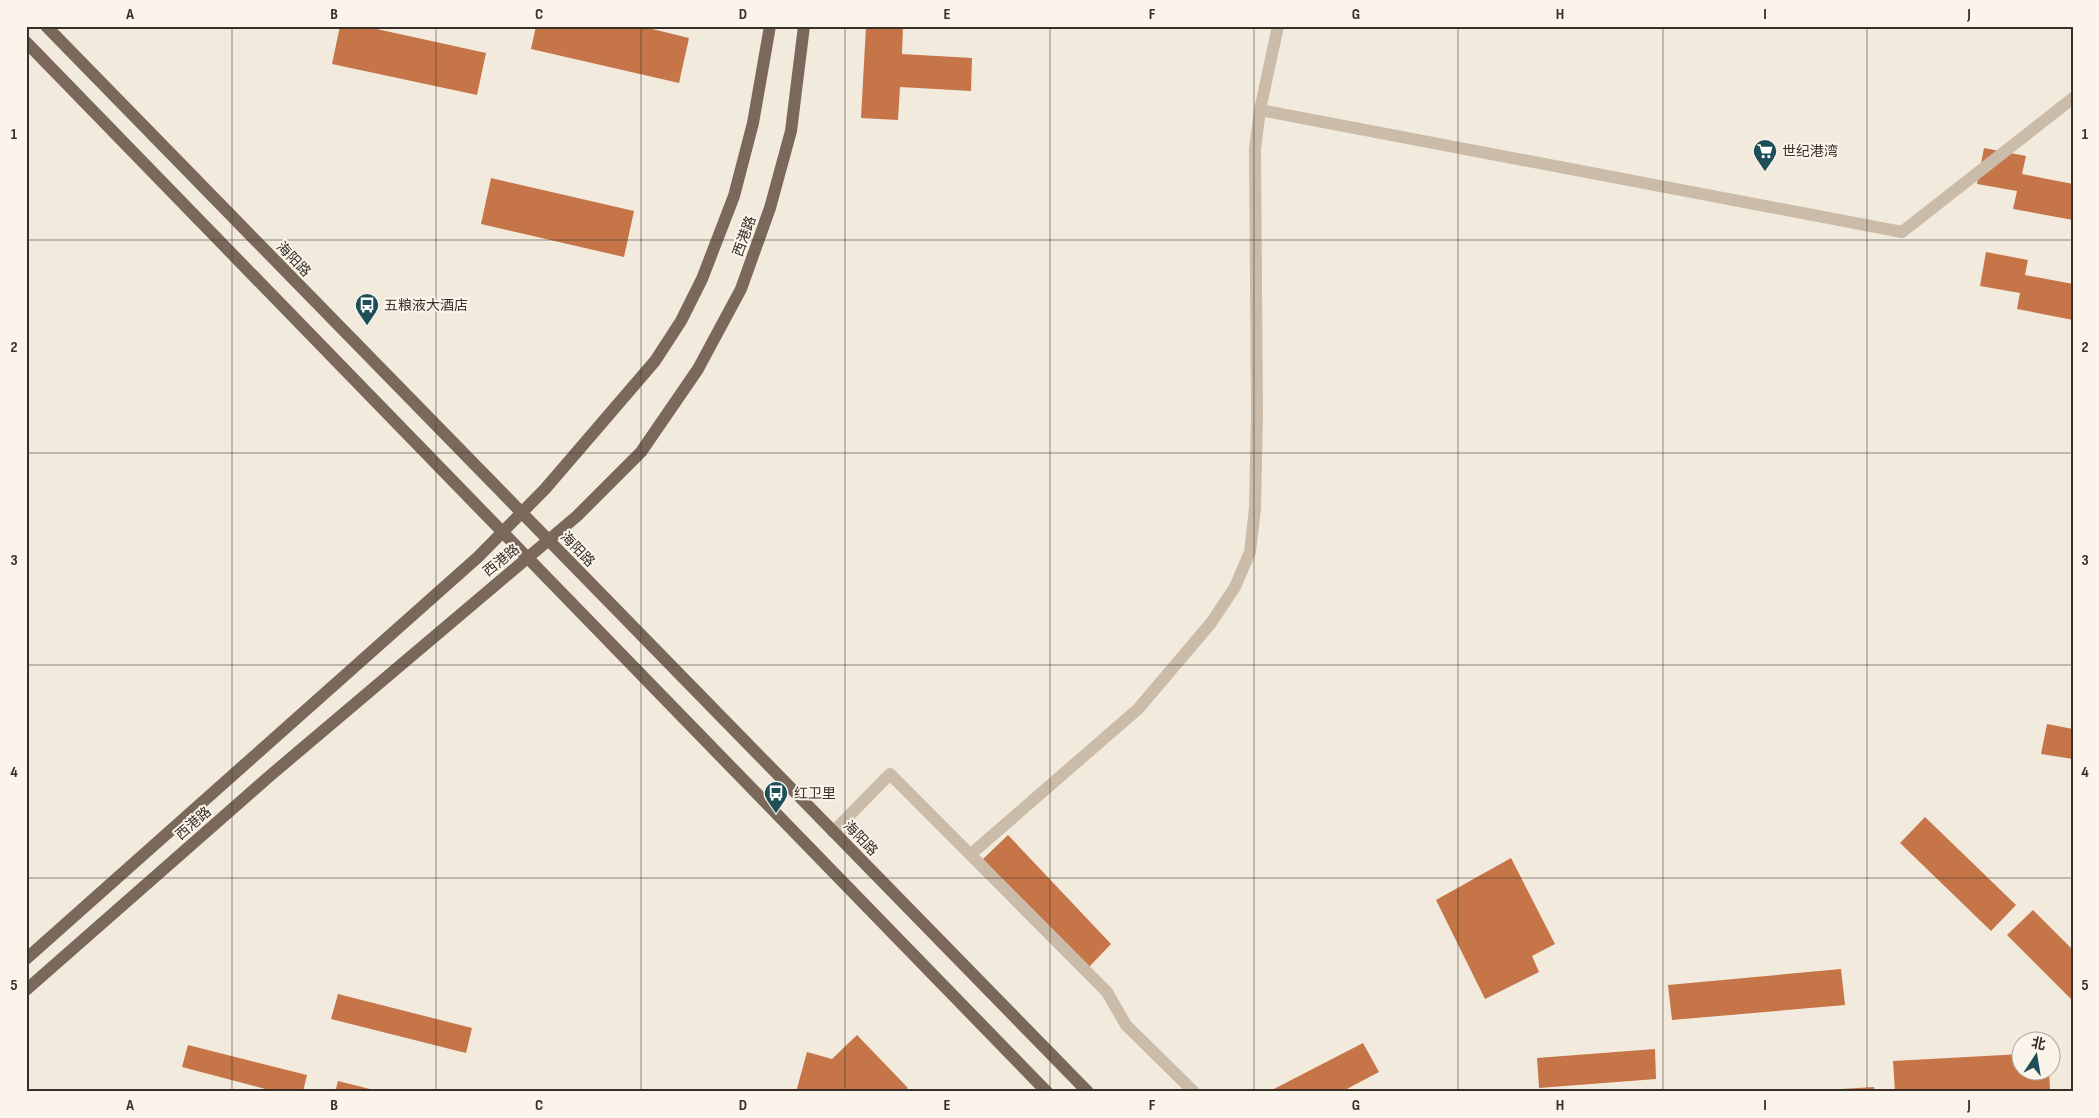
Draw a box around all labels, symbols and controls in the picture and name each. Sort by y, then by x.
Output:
text: A [125,5,134,24]
text: B [330,5,338,24]
text: C [535,5,543,24]
text: D [739,5,747,24]
text: E [944,5,951,24]
text: F [1149,5,1156,24]
text: G [1352,5,1360,24]
text: H [1556,5,1564,24]
text: I [1763,5,1767,24]
text: J [1966,5,1971,24]
text: 1 [11,125,18,144]
text: 1 [2082,125,2089,144]
supermarket icon: 世纪港湾 [1752,138,1778,172]
place label: 世纪港湾 [1782,143,1838,160]
street label: 西港路 [729,214,760,259]
street label: 海阳路 [273,238,314,280]
bus stop icon: 五粮液大酒店 [354,292,380,326]
place label: 五粮液大酒店 [384,297,468,314]
text: 2 [10,338,18,357]
text: 2 [2081,338,2089,357]
street label: 海阳路 [557,528,598,570]
street label: 西港路 [480,541,523,580]
text: 3 [10,551,18,570]
text: 3 [2081,551,2089,570]
text: 4 [10,763,18,782]
text: 4 [2081,763,2089,782]
bus stop icon: 红卫里 [763,780,789,814]
place label: 红卫里 [794,785,836,802]
street label: 西港路 [172,803,215,844]
street label: 海阳路 [840,817,881,859]
text: 5 [10,976,18,995]
text: 5 [2081,976,2089,995]
north arrow [2012,1030,2062,1080]
text: 北 [2030,1034,2047,1054]
text: A [125,1096,134,1115]
text: B [330,1096,338,1115]
text: C [535,1096,543,1115]
text: D [739,1096,747,1115]
text: E [944,1096,951,1115]
text: F [1149,1096,1156,1115]
text: G [1352,1096,1360,1115]
text: H [1556,1096,1564,1115]
text: I [1763,1096,1767,1115]
text: J [1966,1096,1971,1115]

